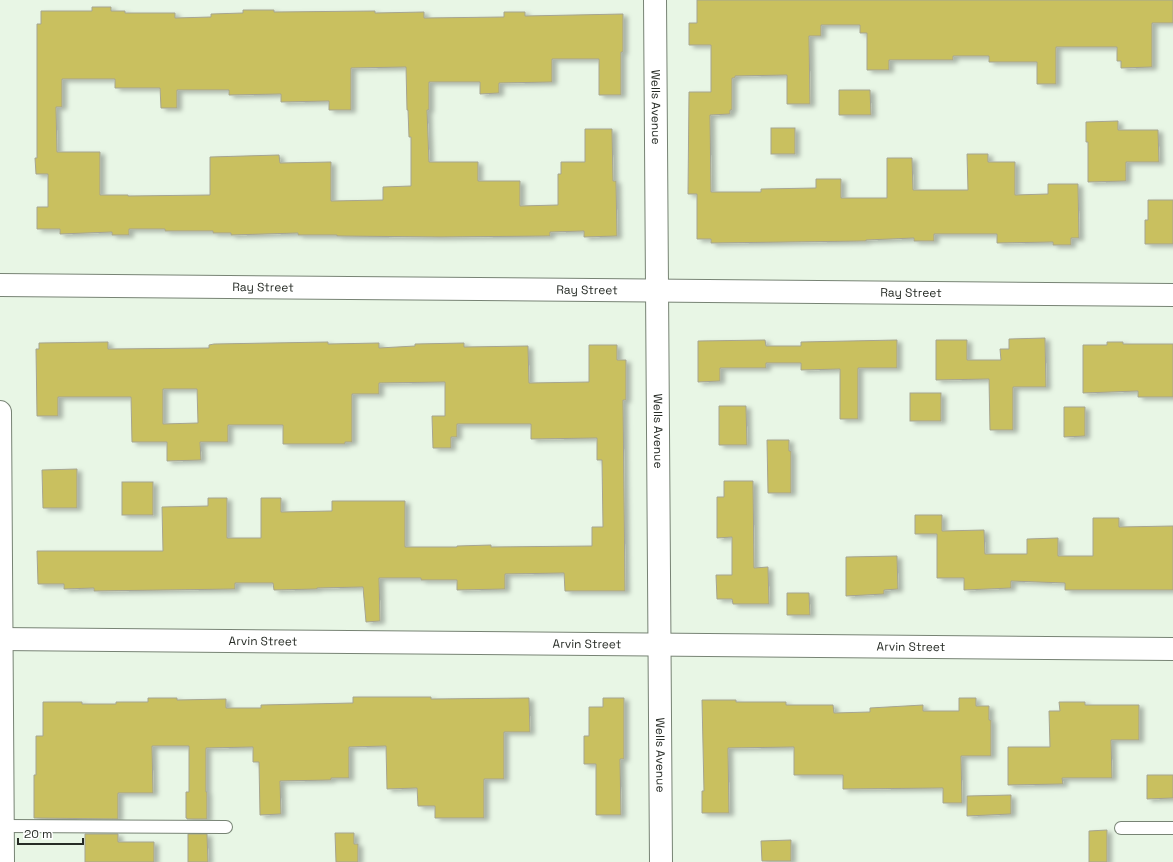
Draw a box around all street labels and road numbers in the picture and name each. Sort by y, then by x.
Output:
street label: Wells Avenue [647,69,664,145]
street label: Ray Street [232,279,294,296]
street label: Ray Street [556,282,618,298]
street label: Ray Street [880,285,942,301]
street label: Wells Avenue [650,393,666,469]
street label: Arvin Street [229,633,297,650]
street label: Arvin Street [553,636,621,652]
street label: Arvin Street [877,638,945,655]
street label: Wells Avenue [652,717,669,793]

